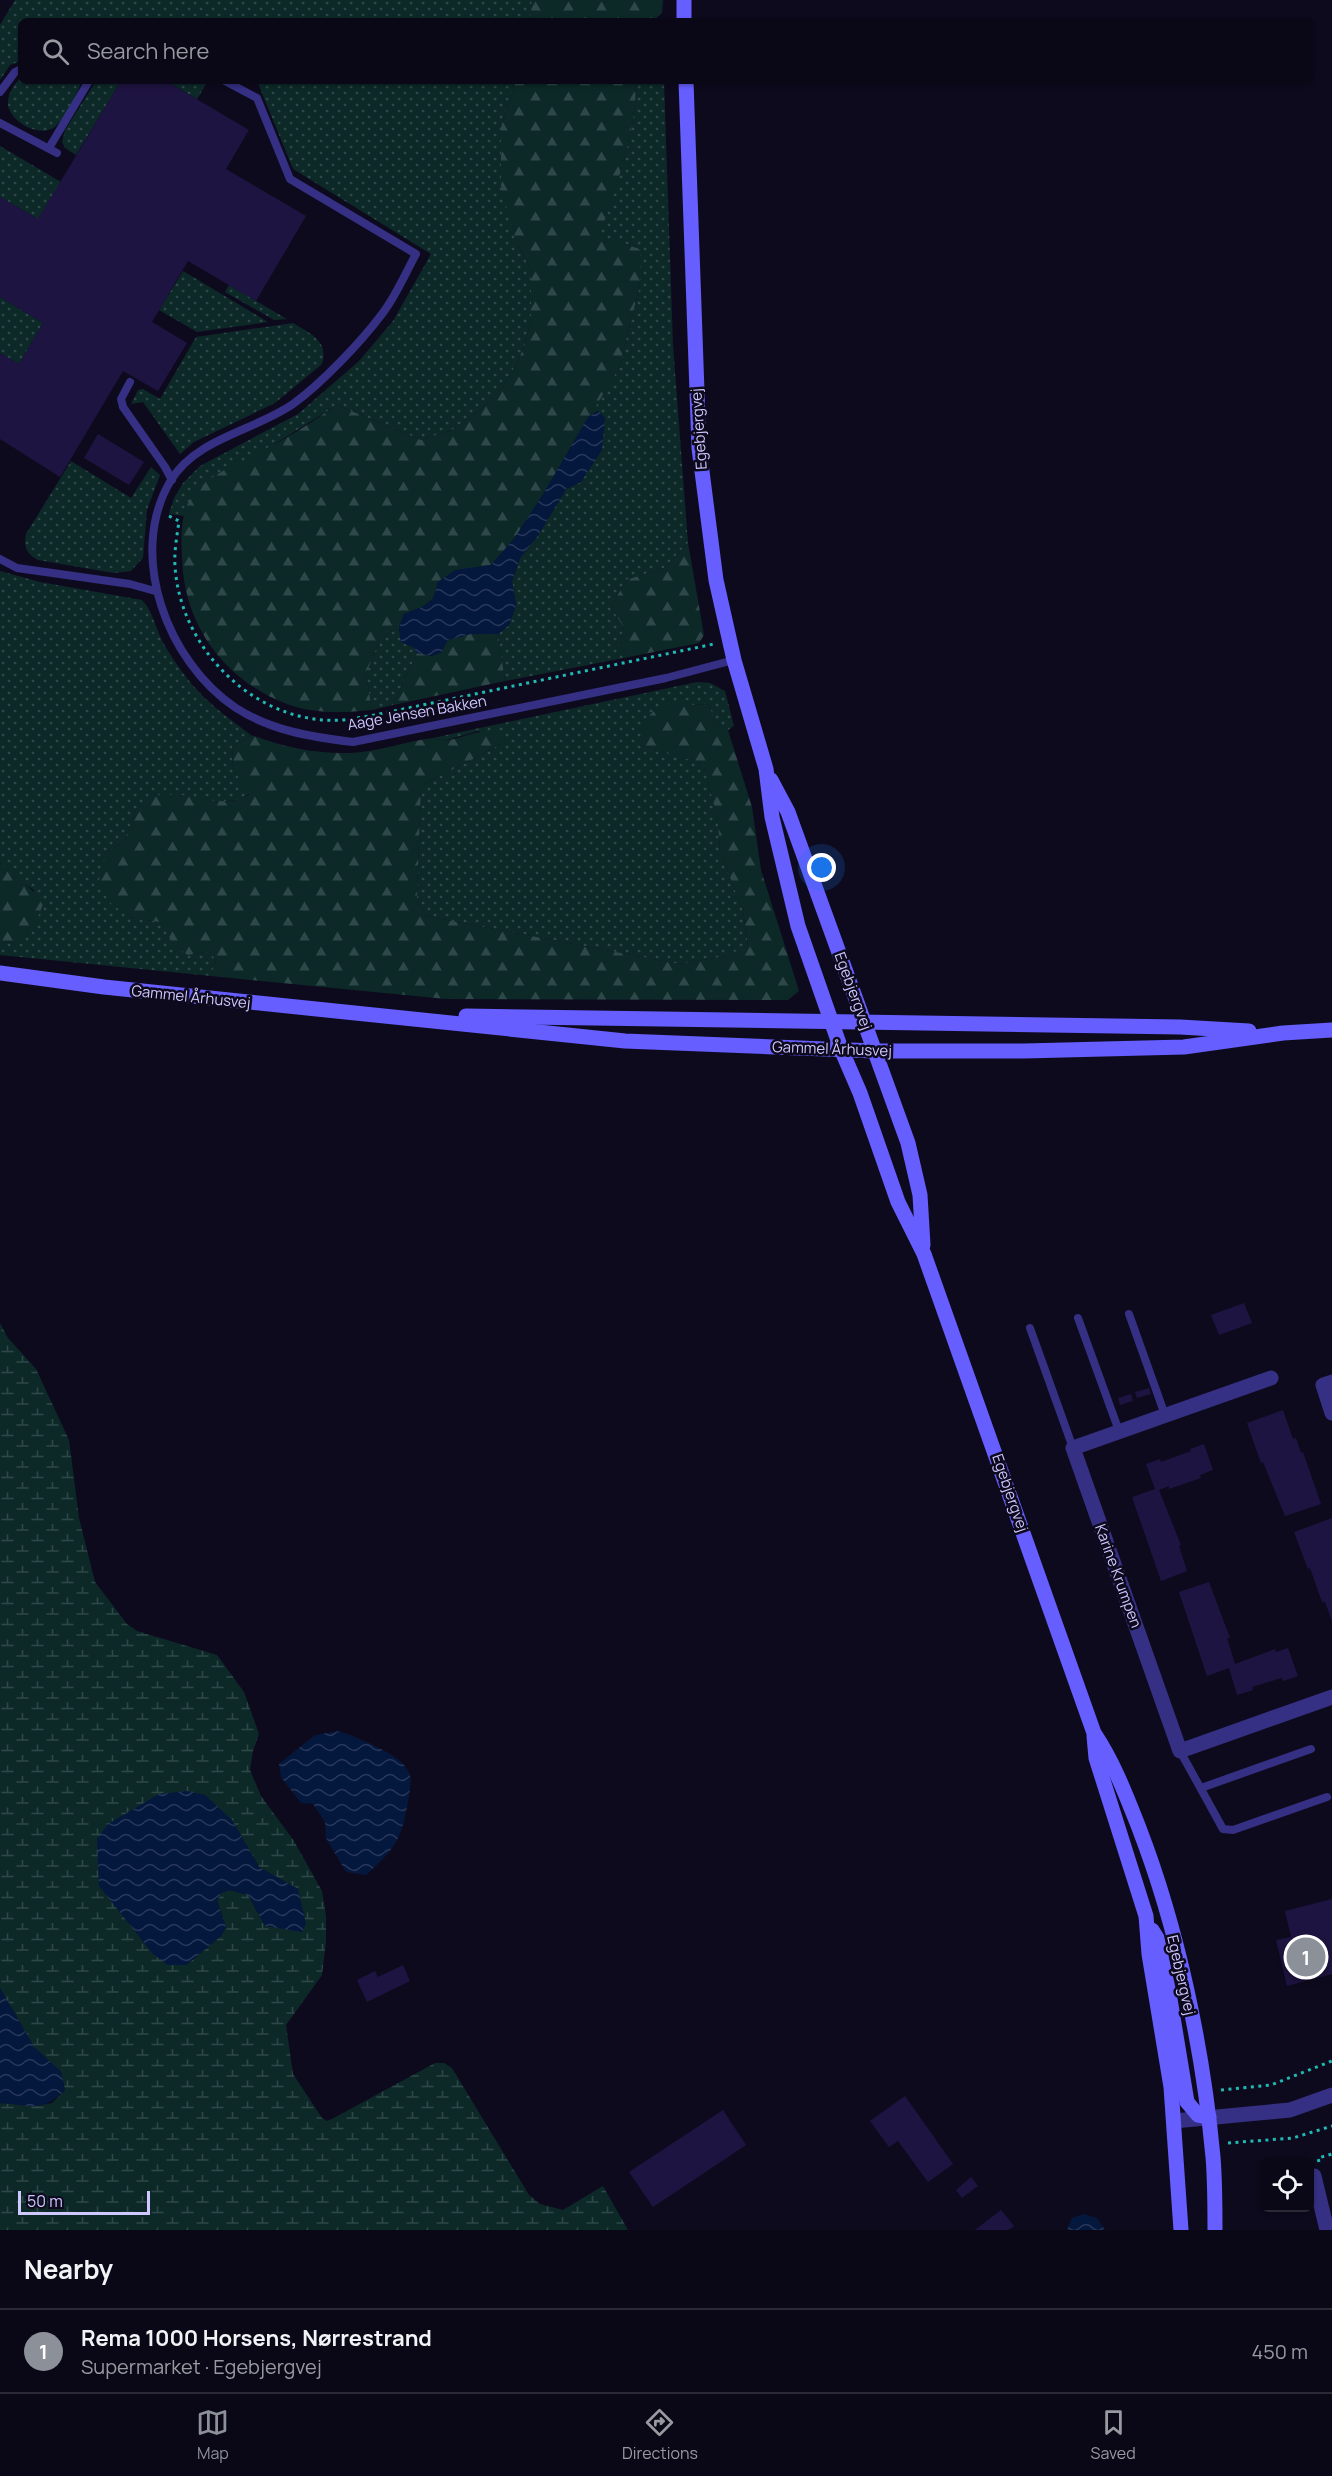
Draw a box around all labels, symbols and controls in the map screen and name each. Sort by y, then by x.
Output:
search box [18,18,1314,84]
icon: search [39,35,72,68]
text: Search here [87,36,209,66]
street label: Egebjergvej [685,388,712,470]
street label: Aage Jensen Bakken [346,690,488,735]
your location [807,853,836,882]
street label: Egebjergvej [830,949,877,1033]
street label: Gammel Århusvej [130,980,252,1013]
street label: Gammel Århusvej [772,1036,892,1061]
street label: Egebjergvej [987,1451,1034,1535]
street label: Karine Krumpen [1090,1521,1147,1631]
street label: Egebjergvej [1162,1933,1201,2017]
pin: 1 [1286,1934,1326,1980]
map controls [1260,2158,1314,2212]
button: locate [1260,2158,1314,2212]
scale bar [18,2188,150,2216]
text: 50 m [27,2190,63,2212]
text: Nearby [24,2251,113,2287]
text: Rema 1000 Horsens, Nørrestrand [81,2323,432,2353]
text: 1 [39,2338,48,2365]
text: 450 m [1252,2338,1308,2365]
text: Supermarket · Egebjergvej [81,2353,322,2380]
tab: Map [196,2406,229,2464]
tab: Directions [622,2406,698,2464]
tab: Saved [1091,2406,1136,2464]

